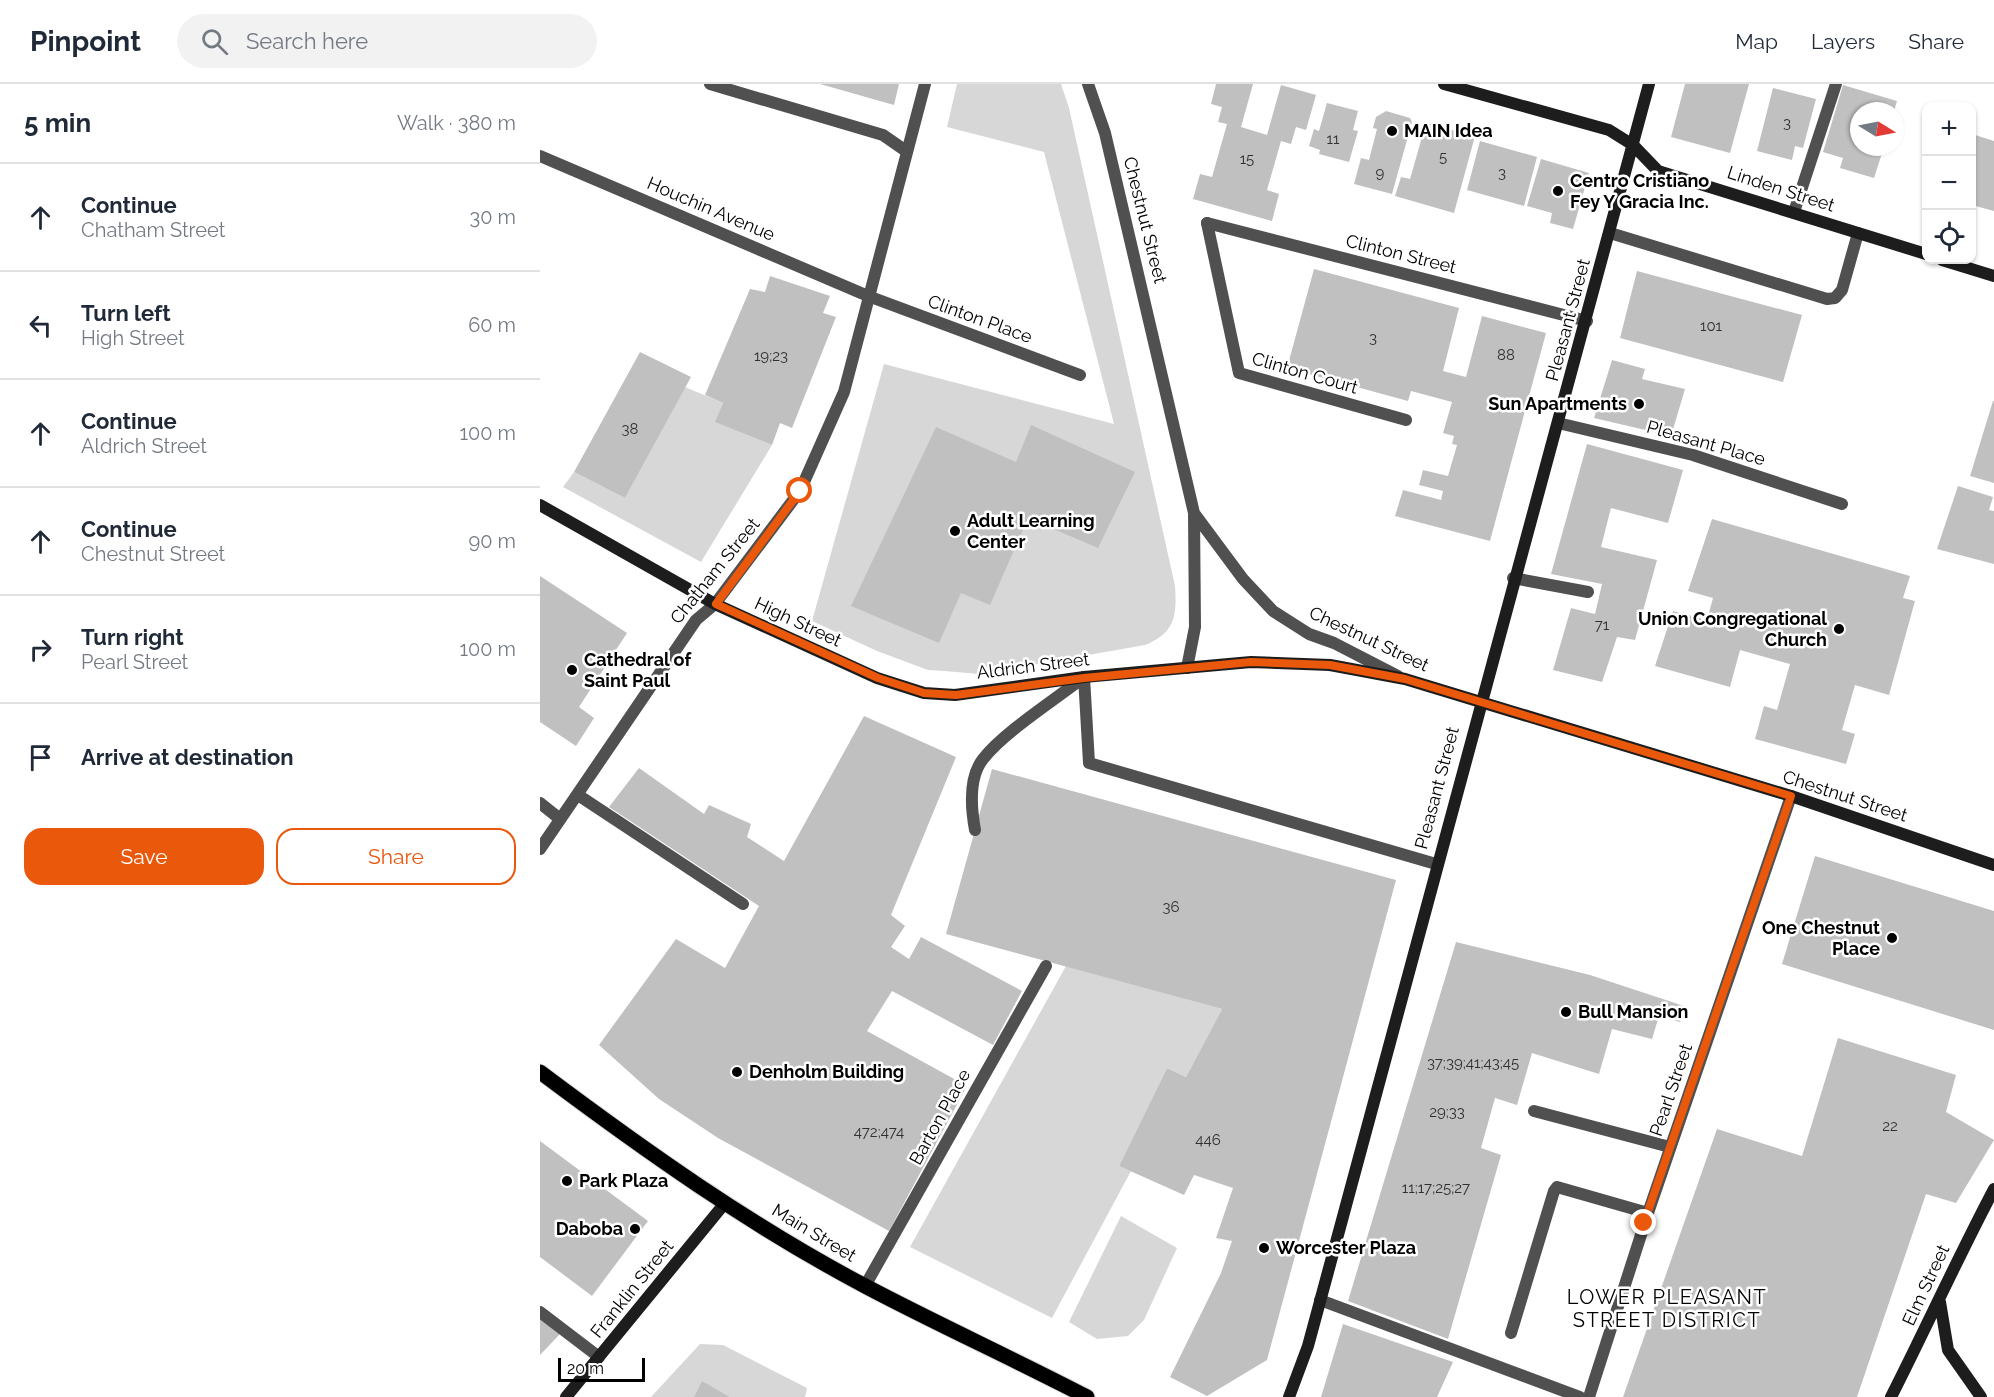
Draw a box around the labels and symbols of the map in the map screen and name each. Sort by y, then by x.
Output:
north arrow [1850,102,1904,156]
house number: 3 [1783,114,1791,132]
place label: MAIN Idea [1404,120,1493,141]
marker: MAIN Idea [1385,124,1399,138]
house number: 11 [1327,130,1340,148]
house number: 5 [1439,148,1447,166]
house number: 15 [1240,150,1254,168]
street label: Chestnut Street [1120,154,1171,285]
street label: Linden Street [1725,161,1838,216]
house number: 9 [1376,164,1385,182]
house number: 3 [1498,164,1506,182]
place label: Centro Cristiano Fey Y Gracia Inc. [1570,170,1709,212]
street label: Houchin Avenue [644,172,779,245]
marker: Centro Cristiano Fey Y Gracia Inc. [1551,184,1565,198]
street label: Clinton Street [1344,230,1459,277]
street label: Pleasant Street [1541,256,1594,383]
street label: Clinton Place [925,290,1036,347]
house number: 101 [1700,317,1723,335]
house number: 3 [1369,329,1377,347]
house number: 88 [1497,346,1515,364]
house number: 19;23 [754,347,788,365]
street label: Clinton Court [1250,347,1361,398]
place label: Sun Apartments [1488,393,1627,414]
marker: Sun Apartments [1632,397,1646,411]
street label: Pleasant Place [1644,416,1768,470]
house number: 38 [622,420,639,438]
route start [786,477,812,503]
place label: Adult Learning Center [967,510,1095,552]
street label: Chatham Street [666,514,764,628]
marker: Adult Learning Center [948,524,962,538]
street label: High Street [751,592,845,651]
street label: Chestnut Street [1306,602,1432,676]
place label: Union Congregational Church [1638,608,1827,650]
house number: 71 [1595,616,1610,634]
marker: Union Congregational Church [1832,622,1846,636]
street label: Aldrich Street [975,648,1090,683]
place label: Cathedral of Saint Paul [584,649,692,691]
marker: Cathedral of Saint Paul [565,663,579,677]
street label: Pleasant Street [1410,724,1463,851]
street label: Chestnut Street [1780,765,1910,826]
house number: 36 [1162,898,1180,916]
place label: One Chestnut Place [1762,917,1880,959]
marker: One Chestnut Place [1885,931,1899,945]
place label: Bull Mansion [1578,1001,1689,1022]
marker: Bull Mansion [1559,1005,1573,1019]
street label: Pearl Street [1645,1041,1696,1139]
house number: 37;39;41;43;45 [1427,1054,1519,1072]
place label: Denholm Building [749,1061,904,1082]
marker: Denholm Building [730,1065,744,1079]
street label: Barton Place [905,1065,975,1168]
house number: 29;33 [1429,1103,1465,1121]
house number: 22 [1882,1117,1898,1135]
house number: 472;474 [854,1123,904,1141]
house number: 446 [1195,1131,1221,1149]
place label: Park Plaza [579,1170,668,1191]
marker: Park Plaza [560,1174,574,1188]
house number: 11;17;25;27 [1402,1179,1470,1197]
street label: Main Street [768,1199,860,1266]
route end [1630,1209,1656,1235]
place label: Daboba [556,1218,623,1239]
marker: Daboba [628,1222,642,1236]
street label: Franklin Street [586,1236,677,1342]
place label: Worcester Plaza [1276,1237,1416,1258]
marker: Worcester Plaza [1257,1241,1271,1255]
street label: Elm Street [1898,1241,1953,1329]
district label: LOWER PLEASANT STREET DISTRICT [1567,1285,1767,1332]
scale bar [558,1355,645,1382]

